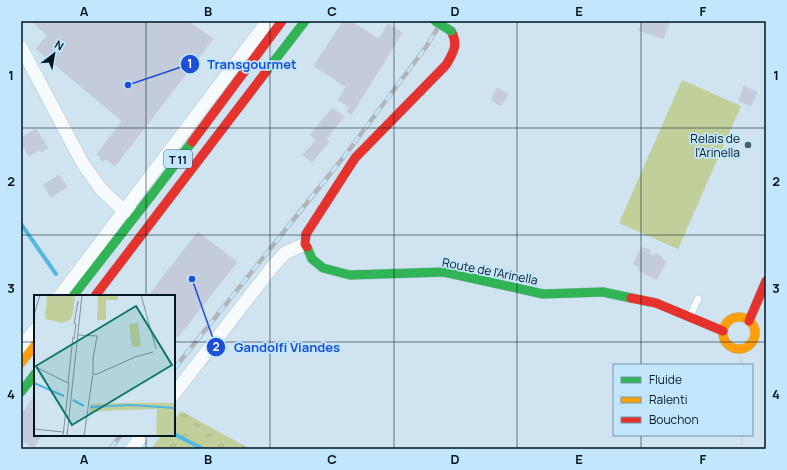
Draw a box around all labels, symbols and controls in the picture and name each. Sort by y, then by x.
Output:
text: A [80,2,89,20]
text: B [204,2,212,20]
text: C [327,2,337,20]
text: D [450,2,460,20]
text: E [575,2,583,20]
text: F [700,2,707,20]
north arrow [34,34,74,74]
text: N [52,37,67,54]
callout: Transgourmet [180,52,305,77]
text: 1 [187,55,193,72]
text: Transgourmet [207,55,297,73]
text: 1 [8,66,14,84]
text: 1 [773,66,779,84]
place label: Relais de l'Arinella [690,130,740,161]
marker: Relais de l'Arinella [743,140,753,150]
road number: T 11 [164,150,192,168]
text: 2 [7,172,15,190]
text: 2 [772,172,780,190]
street label: Route de l'Arinella [441,253,539,289]
text: 3 [7,279,15,297]
text: 3 [772,279,780,297]
inset map [34,295,175,436]
callout: Gandolfi Viandes [206,334,348,359]
text: 2 [212,338,220,355]
text: Gandolfi Viandes [234,338,340,356]
legend [613,364,753,436]
text: Fluide [649,371,682,388]
text: 4 [7,385,15,403]
text: 4 [772,385,780,403]
text: Ralenti [649,391,688,408]
text: Bouchon [649,411,699,428]
text: A [80,450,89,468]
text: B [204,450,212,468]
text: C [327,450,337,468]
text: D [450,450,460,468]
text: E [575,450,583,468]
text: F [700,450,707,468]

